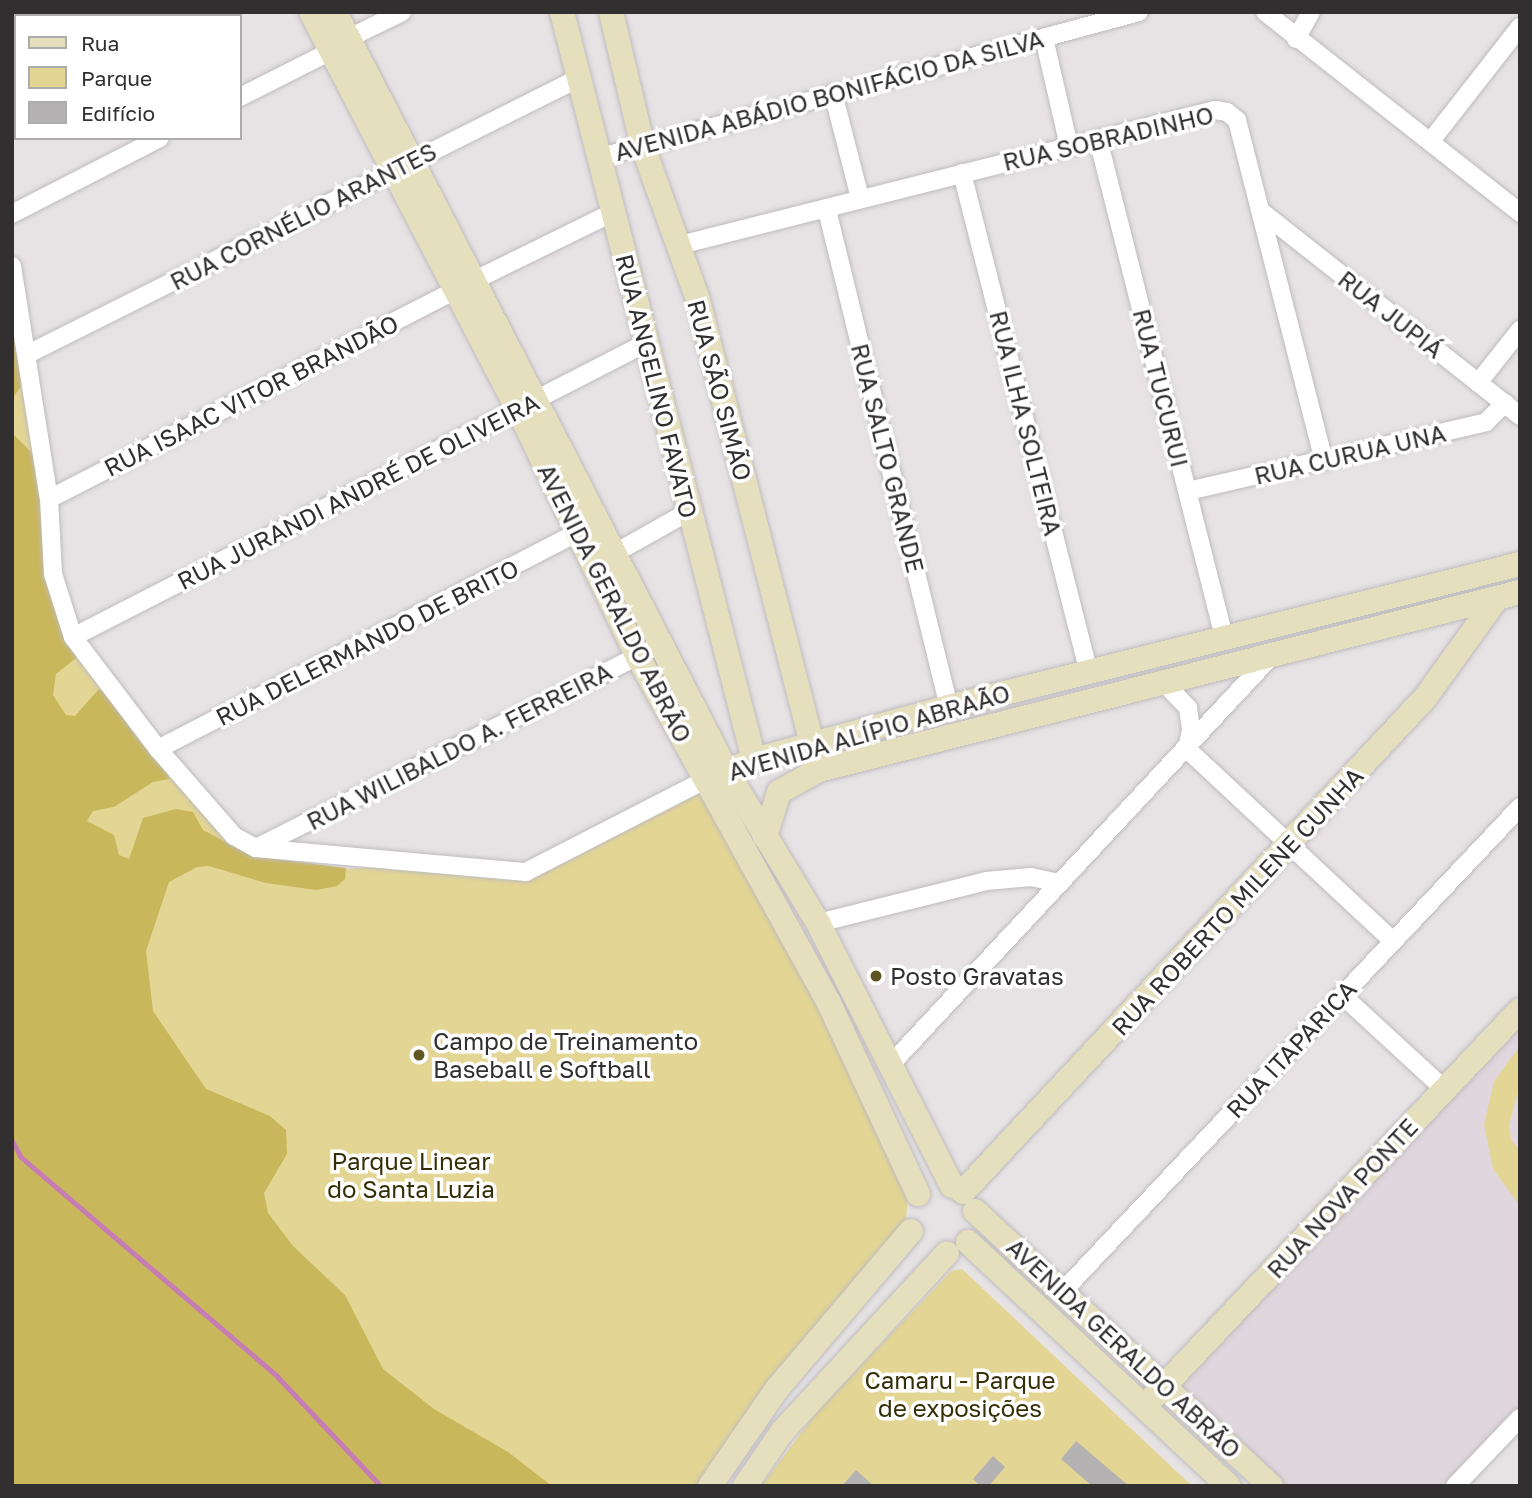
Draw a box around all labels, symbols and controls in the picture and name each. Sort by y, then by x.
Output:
legend [14,14,242,140]
street label: AVENIDA ABÁDIO BONIFÁCIO DA SILVA [611,24,1047,166]
text: Rua [81,30,119,56]
text: Parque [81,65,152,91]
text: Edifício [81,100,155,126]
street label: RUA SOBRADINHO [1000,100,1216,176]
street label: RUA CORNÉLIO ARANTES [165,136,441,296]
street label: RUA ANGELINO FAVATO [610,251,704,521]
street label: RUA JUPIÁ [1333,264,1449,364]
street label: RUA SÃO SIMÃO [682,296,758,484]
street label: RUA TUCURUI [1127,306,1195,470]
street label: RUA ISAAC VITOR BRANDÃO [99,308,403,482]
street label: RUA ILHA SOLTEIRA [984,308,1068,538]
street label: RUA SALTO GRANDE [846,340,930,576]
street label: RUA JURANDI ANDRÉ DE OLIVEIRA [172,387,544,595]
street label: RUA CURUA UNA [1251,418,1449,490]
street label: AVENIDA GERALDO ABRÃO [532,459,698,747]
street label: RUA DELERMANDO DE BRITO [211,553,523,731]
street label: RUA WILIBALDO A. FERREIRA [302,656,616,836]
street label: AVENIDA ALÍPIO ABRAÃO [725,678,1013,786]
street label: RUA ROBERTO MILENE CUNHA [1105,761,1369,1041]
place label: Posto Gravatas [890,962,1064,990]
marker: Posto Gravatas [868,968,884,984]
street label: RUA ITAPARICA [1220,974,1362,1124]
place label: Campo de Treinamento Baseball e Softball [433,1027,698,1083]
marker: Campo de Treinamento Baseball e Softball [411,1047,427,1063]
street label: RUA NOVA PONTE [1261,1112,1423,1284]
park label: Parque Linear do Santa Luzia [327,1147,495,1203]
street label: AVENIDA GERALDO ABRÃO [1001,1232,1247,1464]
park label: Camaru - Parque de exposições [864,1366,1056,1422]

